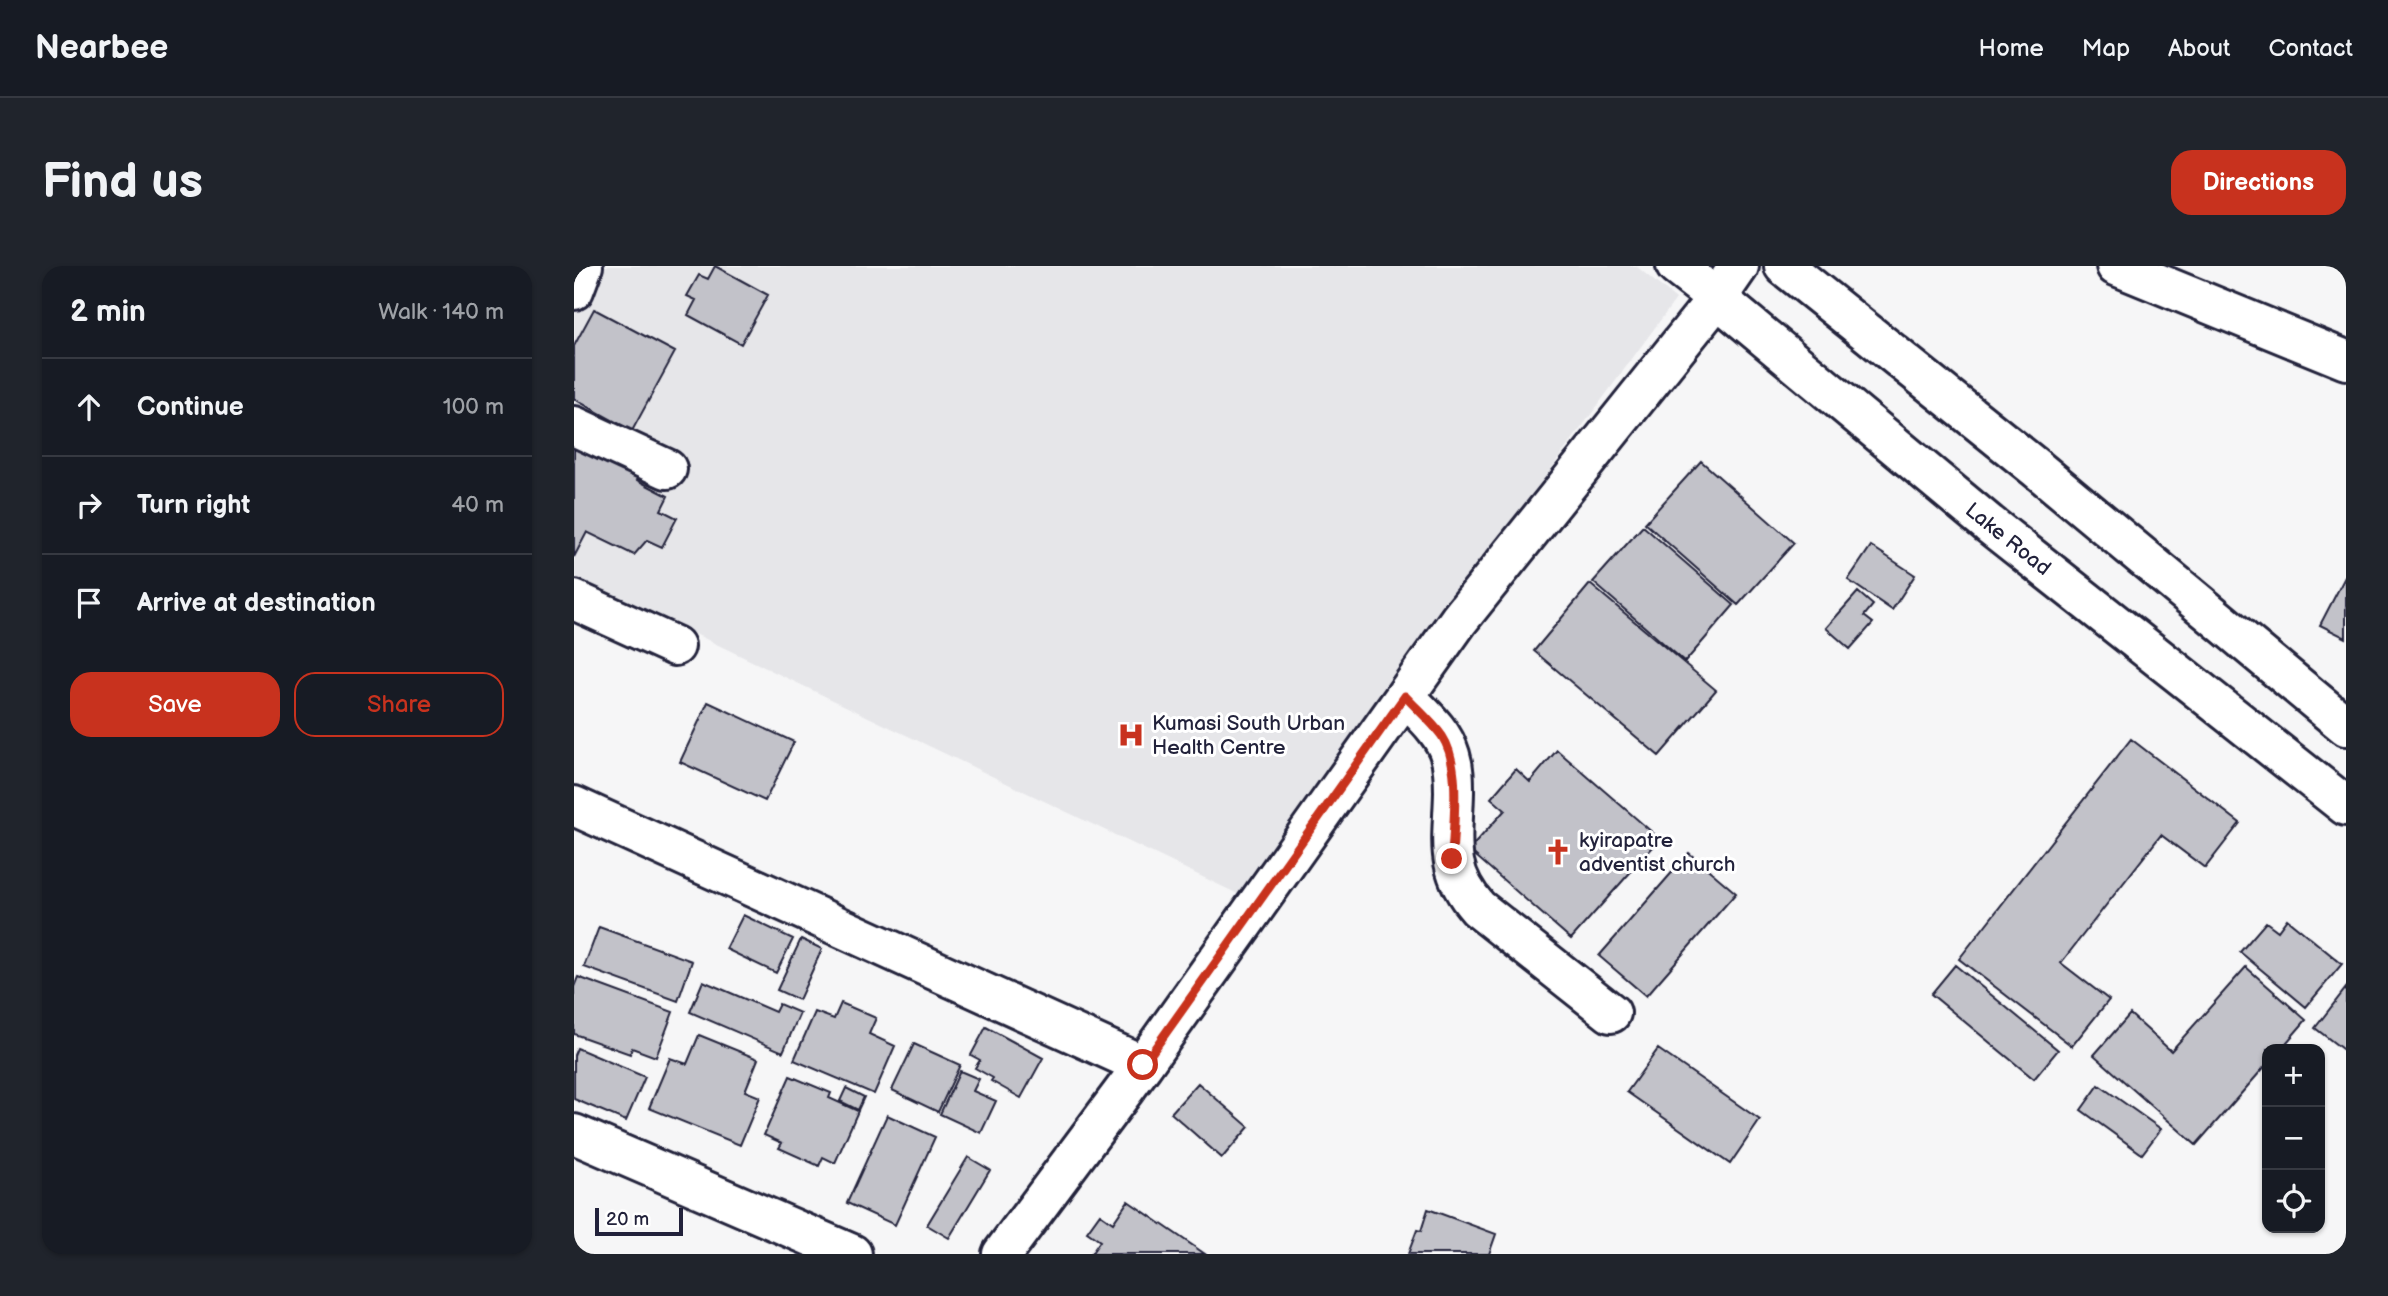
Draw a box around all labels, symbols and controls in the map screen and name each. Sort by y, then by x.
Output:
text: Nearbee [35,28,168,68]
text: Home [1979,34,2044,63]
text: Map [2082,34,2130,63]
text: About [2168,34,2230,63]
text: Contact [2268,34,2353,63]
button: Directions [2171,150,2346,215]
text: Find us [42,153,203,212]
text: 2 min [70,294,146,330]
text: Walk · 140 m [378,298,504,326]
icon: ahead [70,388,108,426]
text: Continue [137,392,244,423]
text: 100 m [443,393,504,421]
icon: right [70,486,108,524]
text: Turn right [137,490,250,521]
text: 40 m [451,491,504,519]
street label: Lake Road [1960,497,2056,581]
icon: arrive [70,584,108,622]
text: Arrive at destination [137,588,376,619]
button: Save [70,672,280,737]
button: Share [294,672,504,737]
place label: Kumasi South Urban Health Centre [1152,711,1345,760]
hospital icon: Kumasi South Urban Health Centre [1116,720,1146,750]
place label: kyirapatre adventist church [1579,828,1735,877]
church icon: kyirapatre adventist church [1543,837,1573,867]
route end [1436,843,1467,874]
map controls [2262,1044,2325,1233]
button: + [2262,1044,2325,1107]
route start [1127,1049,1158,1080]
button: − [2262,1107,2325,1170]
button: locate [2262,1170,2325,1233]
scale bar [595,1205,682,1237]
text: 20 m [606,1208,649,1231]

